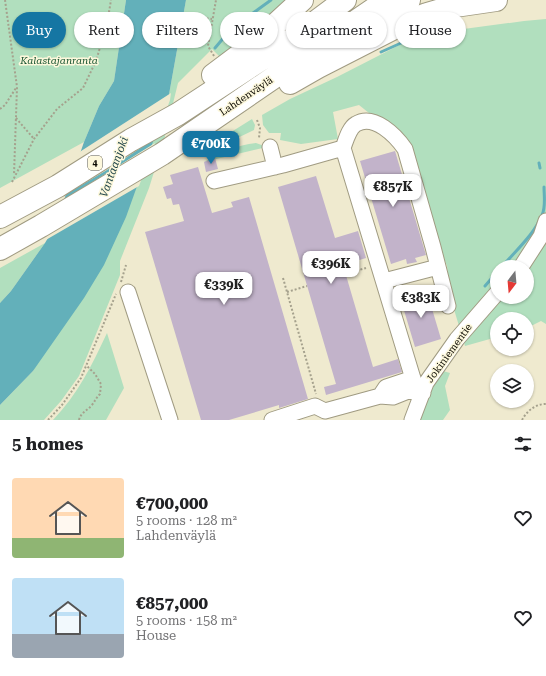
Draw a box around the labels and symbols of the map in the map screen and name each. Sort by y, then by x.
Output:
park label: Kalastajanranta [19,55,98,66]
street label: Lahdenväylä [217,74,275,118]
pin: €700K [183,131,239,165]
water label: Vantaanjoki [97,134,131,199]
road number: 4 [88,156,102,170]
pin: €857K [365,174,421,208]
pin: €396K [303,251,359,285]
north arrow [490,260,534,304]
pin: €339K [196,272,252,306]
pin: €383K [393,285,449,319]
street label: Jokiniementie [424,321,474,384]

